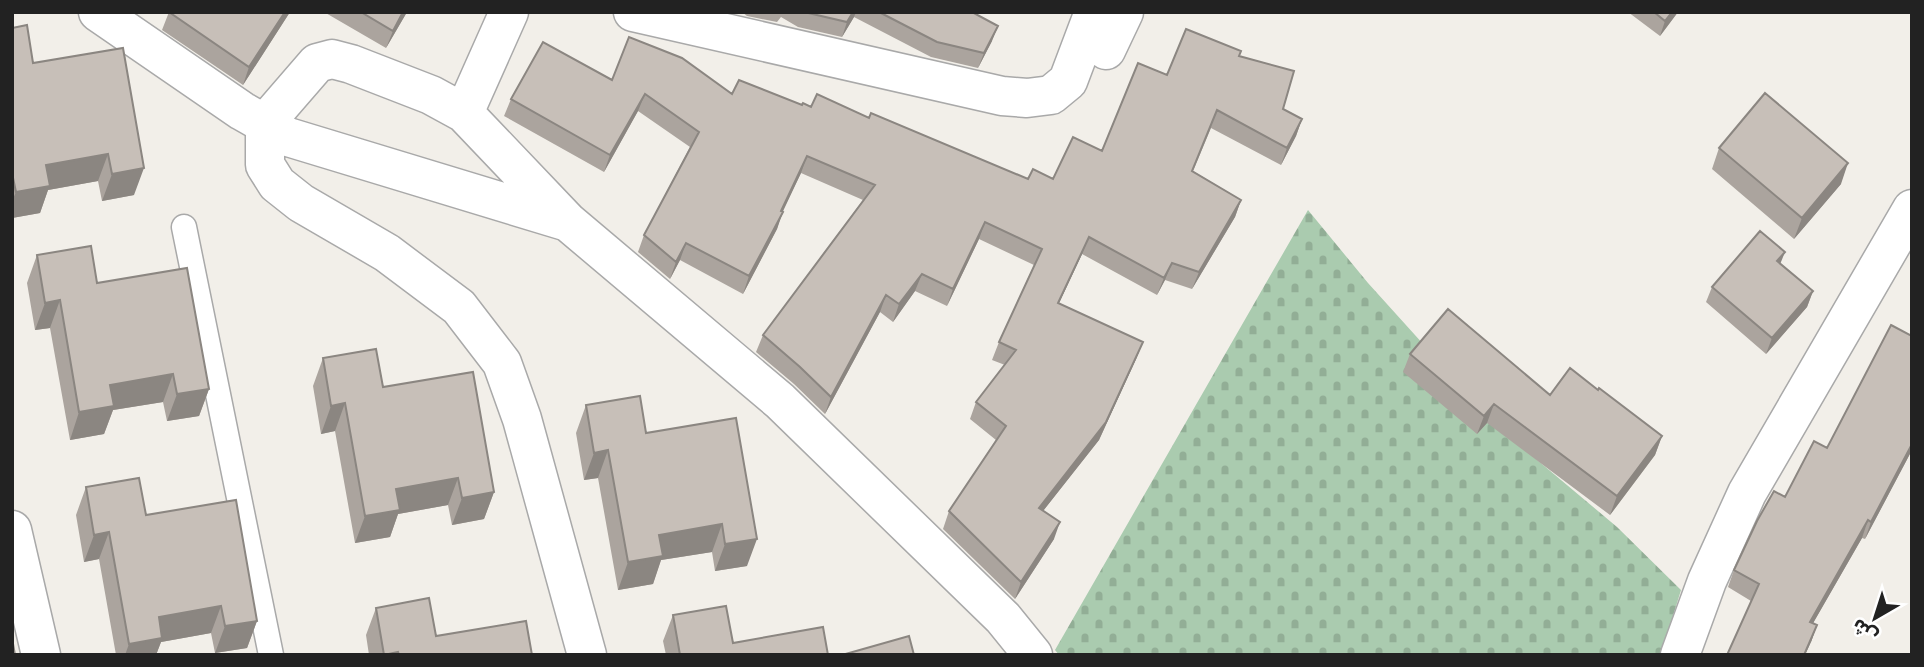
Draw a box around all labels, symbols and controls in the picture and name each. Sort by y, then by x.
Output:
north arrow [1840,583,1910,653]
text: ش [1847,614,1882,649]

